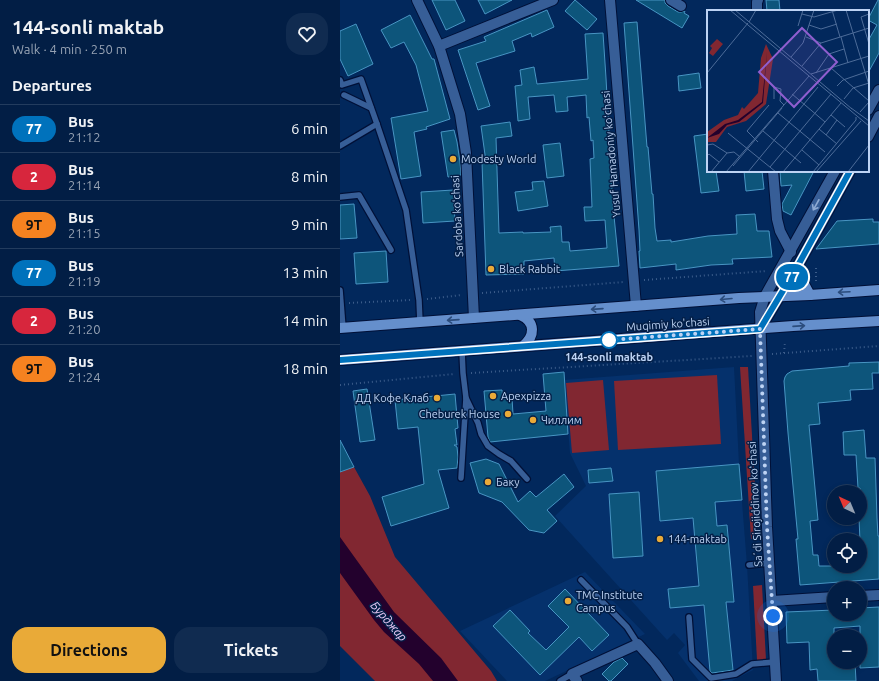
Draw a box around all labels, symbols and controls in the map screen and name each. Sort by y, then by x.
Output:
inset map [707,10,869,172]
button: heart [286,13,328,55]
text: 144-sonli maktab [12,16,164,38]
text: Walk · 4 min · 250 m [12,42,127,56]
text: Departures [12,77,92,94]
street label: Yusuf Hamadoniy koʻchasi [599,90,623,218]
text: Bus [68,113,94,130]
text: 6 min [291,120,328,137]
text: 77 [26,121,42,137]
text: 21:12 [68,130,101,144]
place label: Modesty World [461,153,536,165]
marker: Modesty World [448,154,458,164]
text: Bus [68,161,94,178]
text: 8 min [291,168,328,185]
text: 2 [30,169,38,185]
street label: Sardoba koʻchasi [449,175,465,257]
text: 21:14 [68,178,101,192]
one-way arrow [812,199,819,211]
text: Bus [68,209,94,226]
text: 9 min [291,216,328,233]
text: 9Т [26,217,42,233]
text: 21:15 [68,226,101,240]
text: Bus [68,257,94,274]
place label: Black Rabbit [499,263,561,275]
text: 13 min [282,264,328,281]
marker: Black Rabbit [486,264,496,274]
line badge: 77 [774,264,810,290]
text: 77 [26,265,42,281]
text: 77 [784,269,800,285]
text: 21:19 [68,274,101,288]
one-way arrow [838,288,851,296]
one-way arrow [720,295,733,302]
text: Bus [68,305,94,322]
one-way arrow [591,306,604,313]
text: 14 min [282,312,328,329]
text: 2 [30,313,38,329]
street label: Muqimiy ko'chasi [626,315,710,333]
one-way arrow [447,316,460,324]
text: 21:20 [68,322,101,336]
one-way arrow [792,322,805,329]
marker: 144-sonli maktab [600,331,618,349]
place label: 144-sonli maktab [565,351,653,363]
text: Bus [68,353,94,370]
text: 18 min [282,360,328,377]
text: 9Т [26,361,42,377]
text: 21:24 [68,370,101,384]
place label: Apexpizza [501,390,551,402]
marker: Apexpizza [488,391,498,401]
place label: ДД Кофе Клаб [356,392,429,404]
marker: ДД Кофе Клаб [432,393,442,403]
place label: Cheburek House [419,408,500,420]
marker: Cheburek House [503,409,513,419]
place label: Чиллим [541,414,582,426]
marker: Чиллим [528,415,538,425]
street label: Saʼdi Sirojiddinov koʻchasi [746,441,764,567]
place label: Баку [496,476,520,488]
marker: Баку [483,477,493,487]
north arrow [827,485,867,525]
map controls [827,485,867,669]
place label: 144-maktab [668,533,727,545]
button: locate [827,533,867,573]
marker: 144-maktab [655,534,665,544]
button: + [827,581,867,621]
place label: TMC Institute Campus [576,589,643,614]
marker: TMC Institute Campus [563,596,573,606]
water label: Бурджар [368,599,410,643]
your location [763,606,783,626]
button: Directions [12,627,166,673]
button: Tickets [174,627,328,673]
button: − [827,629,867,669]

